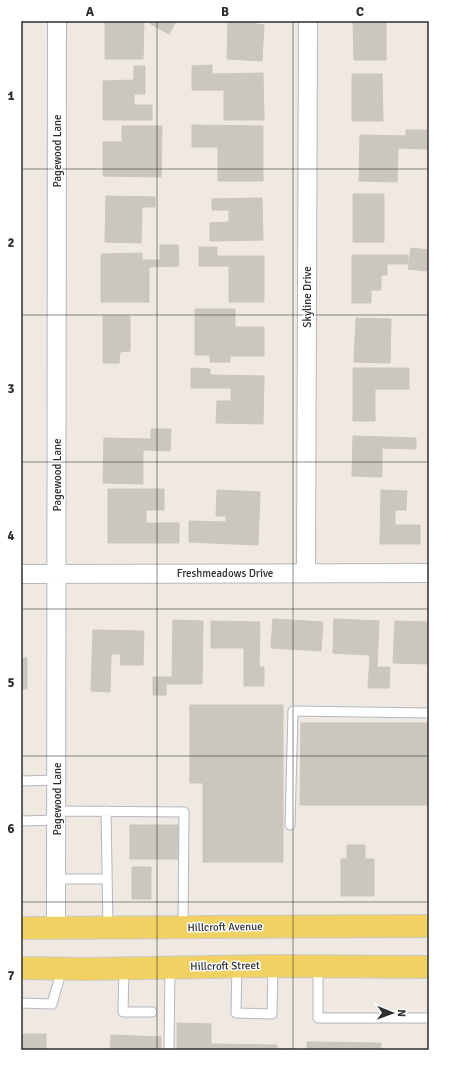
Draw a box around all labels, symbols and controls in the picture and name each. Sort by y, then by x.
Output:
text: A [86,4,95,20]
text: B [221,4,229,20]
text: C [356,4,364,20]
text: 1 [7,88,15,104]
street label: Pagewood Lane [51,115,64,187]
text: 2 [7,235,15,251]
street label: Skyline Drive [301,266,314,328]
text: 3 [7,381,15,397]
street label: Pagewood Lane [51,439,64,511]
text: 4 [7,528,15,544]
street label: Freshmeadows Drive [177,567,273,580]
text: 5 [7,675,15,691]
street label: Pagewood Lane [51,763,64,835]
text: 6 [7,821,15,837]
street label: Hillcroft Avenue [187,920,263,934]
street label: Hillcroft Street [190,959,260,973]
text: 7 [7,968,15,984]
north arrow [372,993,412,1033]
text: N [395,1009,408,1017]

